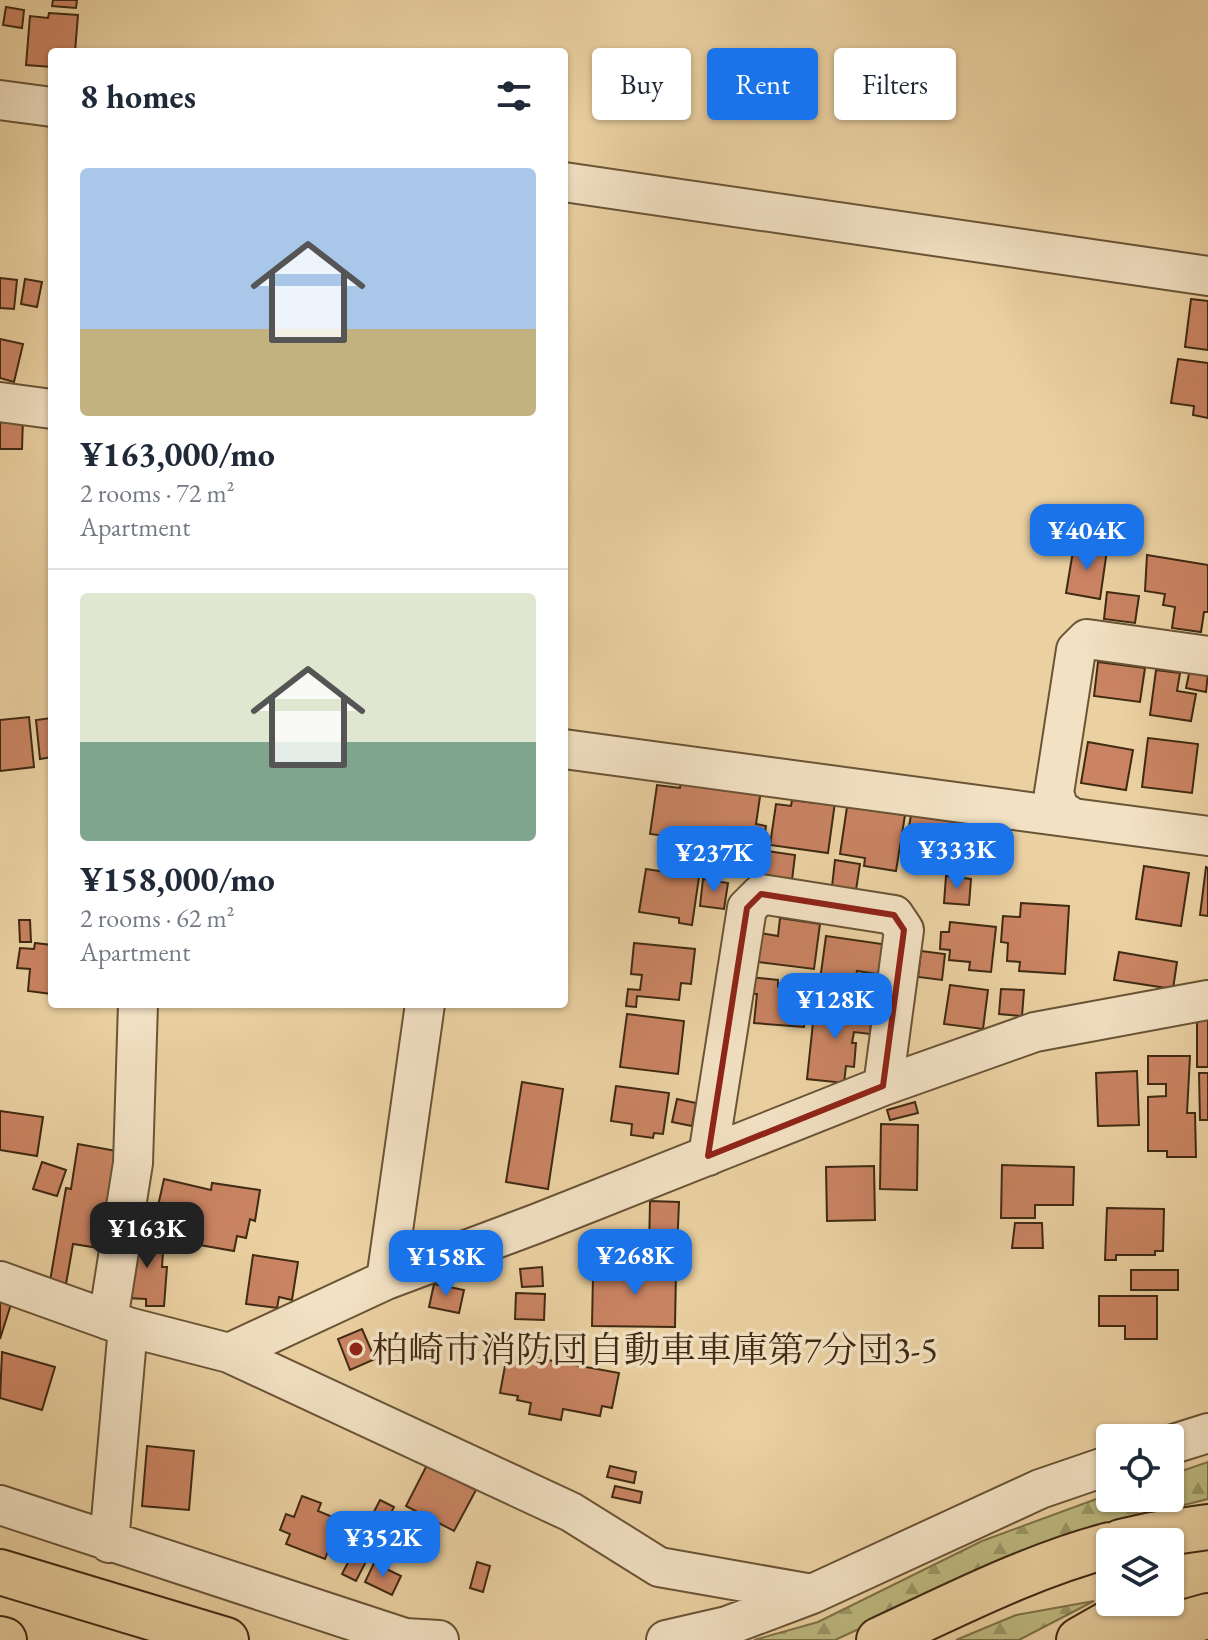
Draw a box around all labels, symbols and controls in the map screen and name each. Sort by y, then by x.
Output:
chip: Buy [592,48,691,120]
chip: Rent [707,48,818,120]
chip: Filters [834,48,956,120]
text: 8 homes [80,74,196,118]
icon: filters [492,74,536,118]
icon: home [236,220,380,364]
text: ¥163,000/mo [80,432,275,476]
text: 2 rooms · 72 m² [80,476,235,510]
pin: ¥404K [1031,504,1143,572]
text: Apartment [80,510,190,544]
text: ¥404K [1048,513,1126,547]
icon: home [236,645,380,789]
pin: ¥333K [901,823,1013,891]
pin: ¥237K [658,826,770,894]
text: ¥333K [918,832,996,866]
text: ¥237K [675,835,753,869]
text: ¥158,000/mo [80,857,275,901]
text: 2 rooms · 62 m² [80,901,235,935]
text: Apartment [80,935,190,969]
pin: ¥128K [779,973,891,1041]
text: ¥128K [796,982,874,1016]
pin: ¥163K [91,1202,203,1270]
text: ¥163K [108,1211,186,1245]
pin: ¥268K [579,1229,691,1297]
pin: ¥158K [390,1230,502,1298]
text: ¥268K [596,1238,674,1272]
text: ¥158K [407,1239,485,1273]
place label: 柏崎市消防団自動車車庫第7分団3-5 [372,1326,938,1373]
marker: 柏崎市消防団自動車車庫第7分団3-5 [347,1340,365,1358]
map controls [1096,1424,1184,1616]
button: locate [1096,1424,1184,1512]
pin: ¥352K [327,1511,439,1579]
text: ¥352K [344,1520,422,1554]
button: layers [1096,1528,1184,1616]

